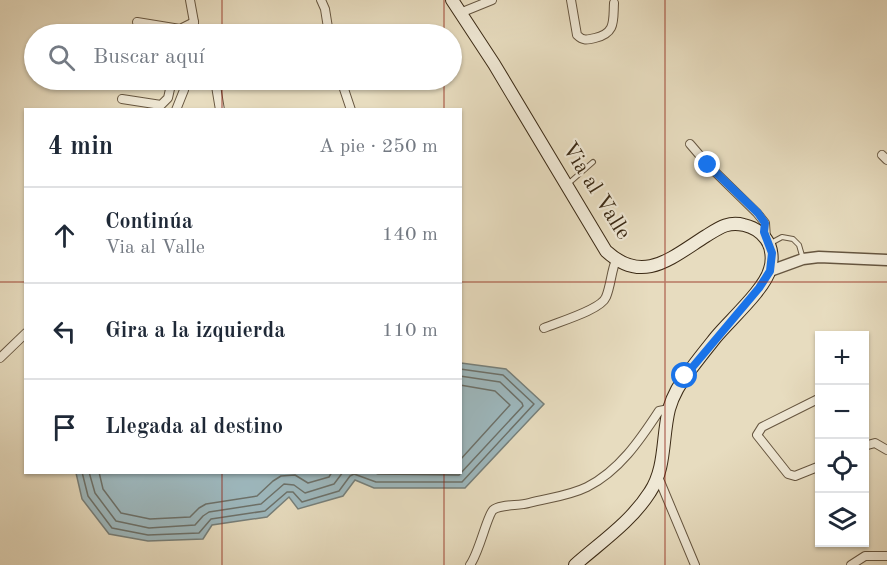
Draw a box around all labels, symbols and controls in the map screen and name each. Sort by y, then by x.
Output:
search box [24,24,462,90]
icon: search [45,41,78,74]
text: Buscar aquí [93,46,205,68]
text: 4 min [48,134,113,160]
text: A pie · 250 m [319,137,438,157]
street label: Via al Valle [558,139,634,243]
route end [694,151,720,177]
text: Continúa [105,211,193,233]
icon: ahead [48,219,81,252]
text: 140 m [382,225,438,245]
text: Via al Valle [105,238,205,258]
icon: left [48,315,81,348]
text: Gira a la izquierda [105,320,285,342]
text: 110 m [382,321,438,341]
map controls [815,331,869,547]
button: + [815,331,869,385]
route start [671,362,697,388]
button: − [815,385,869,439]
icon: arrive [48,411,81,444]
text: Llegada al destino [105,416,283,438]
button: locate [815,439,869,493]
button: layers [815,493,869,547]

